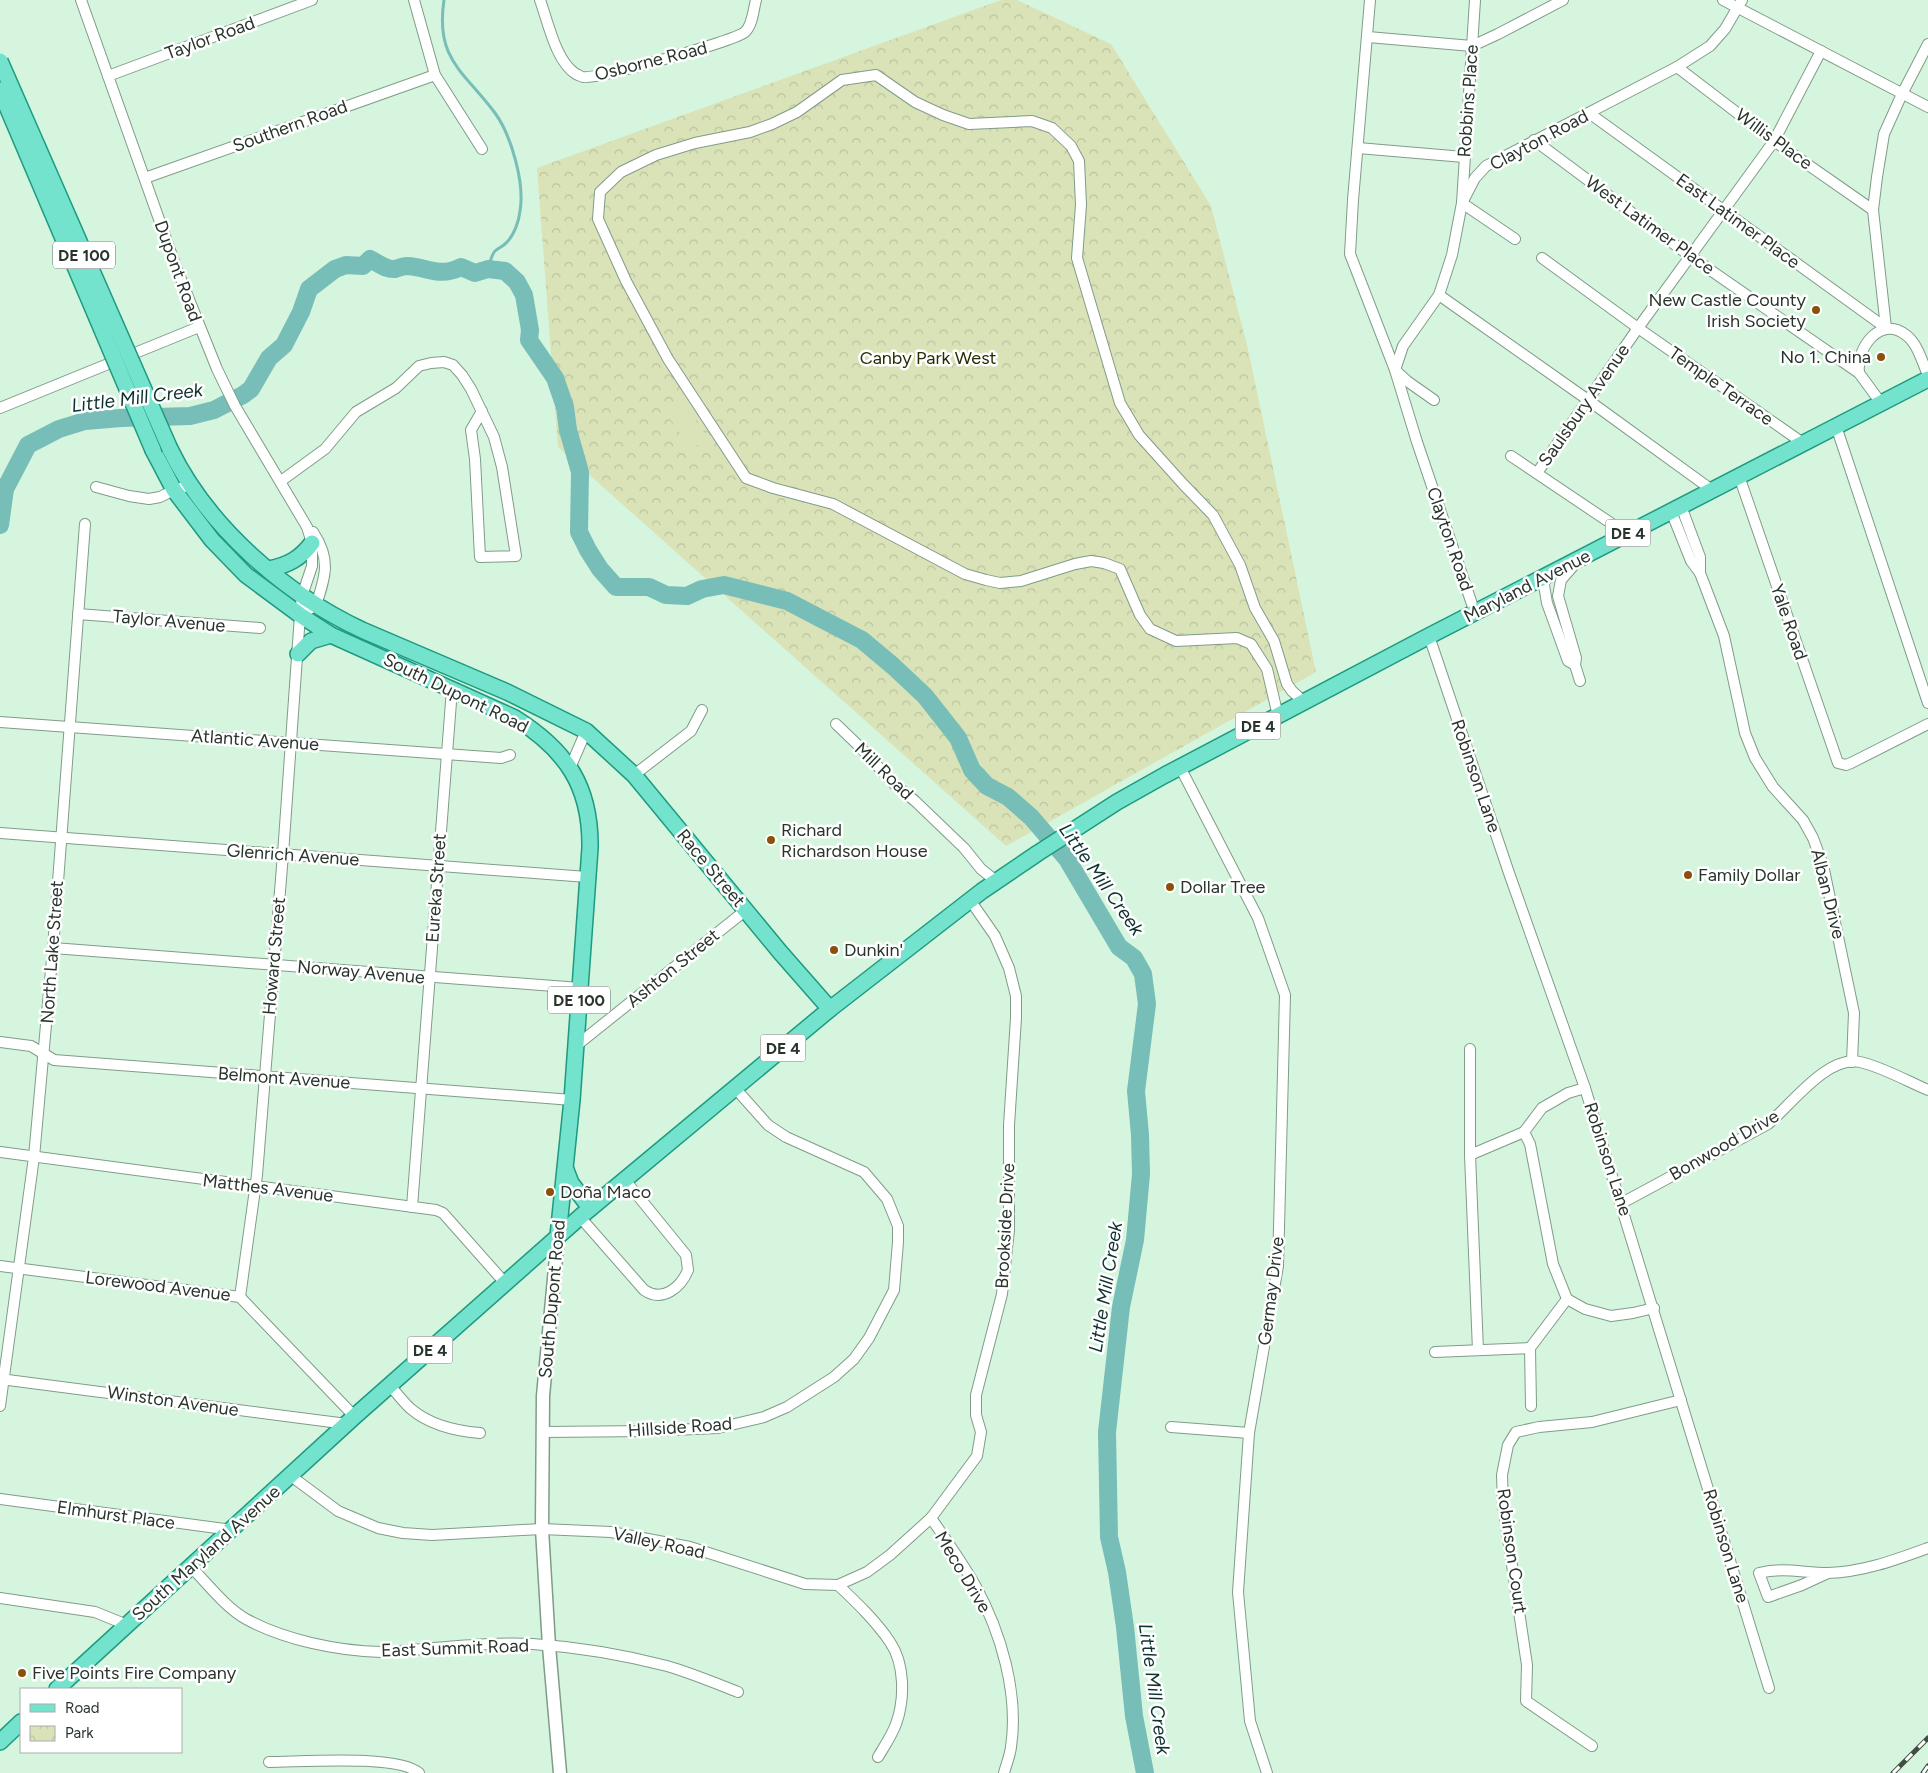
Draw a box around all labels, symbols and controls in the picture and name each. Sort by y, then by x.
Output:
street label: Taylor Road [162,12,258,64]
street label: Osborne Road [592,36,710,86]
street label: Robbins Place [1453,44,1483,158]
street label: Southern Road [230,95,350,157]
street label: Willis Place [1731,104,1817,174]
street label: Clayton Road [1486,105,1592,175]
street label: East Latimer Place [1672,169,1804,273]
street label: West Latimer Place [1581,171,1719,279]
street label: Dupont Road [149,217,207,325]
road number: DE 100 [53,242,115,268]
place label: New Castle County Irish Society [1649,289,1807,332]
marker: New Castle County Irish Society [1810,304,1822,316]
street label: Saulsbury Avenue [1534,340,1634,470]
street label: Temple Terrace [1665,342,1778,430]
place label: No 1. China [1780,346,1871,368]
park label: Canby Park West [860,347,997,369]
marker: No 1. China [1875,351,1887,363]
water label: Little Mill Creek [70,378,205,417]
street label: Clayton Road [1422,484,1478,594]
road number: DE 4 [1606,520,1650,546]
street label: Maryland Avenue [1460,545,1594,627]
street label: Yale Road [1766,581,1812,663]
street label: Taylor Avenue [112,605,226,637]
street label: South Dupont Road [380,648,532,738]
road number: DE 4 [1236,712,1280,739]
street label: Robinson Lane [1446,717,1506,836]
street label: Atlantic Avenue [190,725,320,755]
street label: Mill Road [850,738,918,804]
place label: Richard Richardson House [781,819,928,862]
water label: Little Mill Creek [1054,819,1149,941]
street label: Race Street [672,825,750,912]
street label: Eureka Street [421,833,451,943]
marker: Richard Richardson House [765,834,777,846]
street label: Glenrich Avenue [226,839,360,871]
street label: Alban Drive [1806,847,1850,941]
place label: Family Dollar [1698,864,1800,886]
marker: Family Dollar [1682,869,1694,881]
place label: Dollar Tree [1180,876,1265,898]
street label: North Lake Street [36,879,68,1024]
marker: Dollar Tree [1164,881,1176,893]
street label: Howard Street [258,896,290,1016]
street label: Ashton Street [622,924,724,1012]
place label: Dunkin' [844,939,903,961]
marker: Dunkin' [828,944,840,956]
street label: Norway Avenue [296,955,426,989]
road number: DE 100 [548,986,610,1014]
road number: DE 4 [760,1034,806,1062]
street label: Belmont Avenue [217,1062,351,1094]
street label: Robinson Lane [1579,1099,1637,1219]
street label: Bonwood Drive [1665,1105,1783,1185]
street label: Brookside Drive [991,1162,1019,1289]
street label: Matthes Avenue [201,1169,335,1207]
place label: Doña Maco [560,1181,651,1203]
marker: Doña Maco [544,1186,556,1198]
street label: South Dupont Road [534,1219,570,1379]
water label: Little Mill Creek [1084,1219,1127,1354]
street label: Germay Drive [1253,1235,1289,1347]
street label: Lorewood Avenue [84,1266,232,1306]
road number: DE 4 [408,1336,452,1364]
street label: Winston Avenue [106,1381,240,1421]
street label: Hillside Road [627,1412,733,1442]
street label: South Maryland Avenue [127,1481,285,1625]
street label: Robinson Lane [1698,1486,1754,1606]
street label: Robinson Court [1492,1487,1532,1615]
street label: Elmhurst Place [56,1496,177,1534]
street label: Valley Road [611,1522,707,1564]
street label: Meco Drive [930,1527,996,1617]
water label: Little Mill Creek [1134,1622,1175,1757]
street label: East Summit Road [381,1634,529,1662]
place label: Five Points Fire Company [32,1662,237,1684]
marker: Five Points Fire Company [16,1667,28,1679]
legend [20,1688,182,1753]
text: Road [65,1699,100,1717]
text: Park [65,1724,94,1742]

